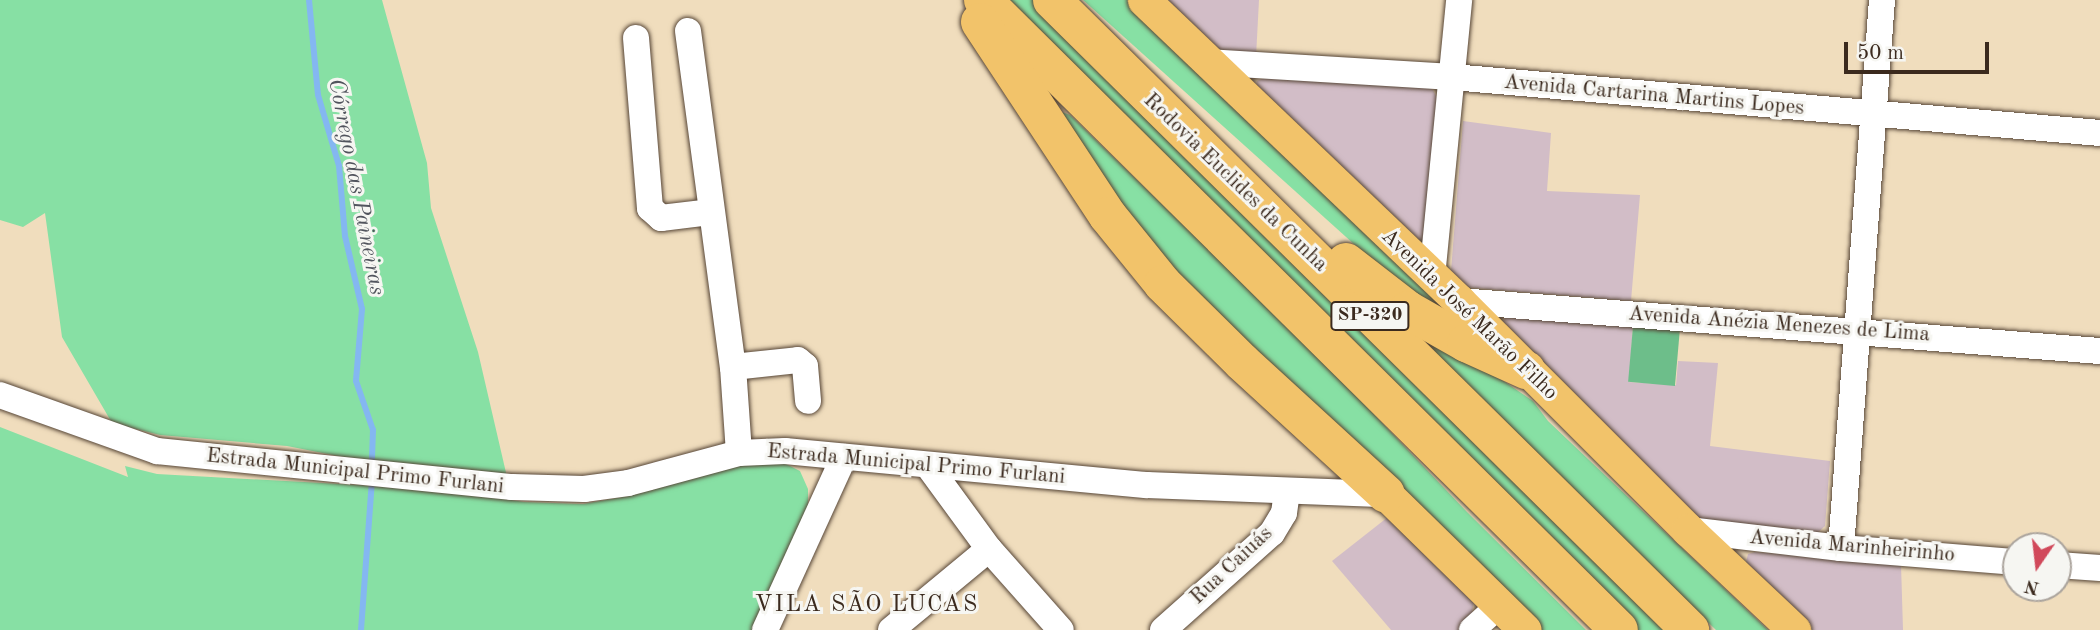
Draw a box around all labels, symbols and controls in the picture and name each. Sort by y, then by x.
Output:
scale bar [1848,28,1993,72]
text: 50 m [1857,43,1904,64]
street label: Avenida Cartarina Martins Lopes [1503,70,1805,122]
water label: Córrego das Paineiras [321,76,391,298]
street label: Rodovia Euclides da Cunha [1138,88,1332,278]
street label: Avenida José Marão Filho [1375,224,1563,406]
road number: SP-320 [1330,300,1410,332]
street label: Avenida Anézia Menezes de Lima [1627,302,1931,348]
street label: Estrada Municipal Primo Furlani [766,439,1066,491]
street label: Estrada Municipal Primo Furlani [205,444,505,500]
street label: Rua Caiuás [1186,522,1278,610]
street label: Avenida Marinheirinho [1748,525,1956,569]
north arrow [2002,532,2072,602]
text: N [2023,575,2042,597]
district label: VILA SÃO LUCAS [757,591,977,619]

